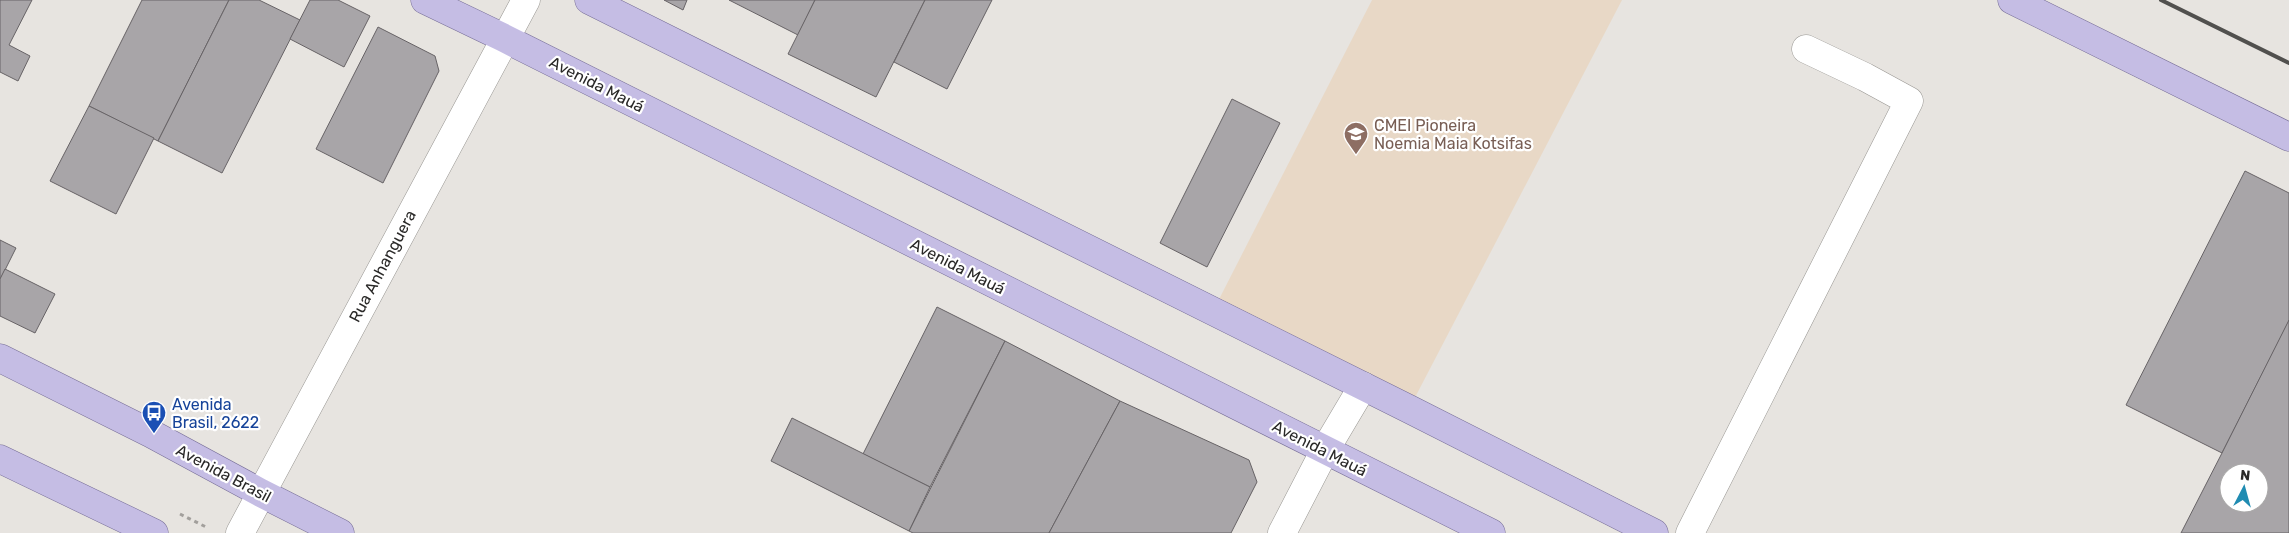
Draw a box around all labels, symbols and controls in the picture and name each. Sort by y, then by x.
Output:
street label: Avenida Mauá [546,52,647,116]
place label: CMEI Pioneira Noemia Maia Kotsifas [1374,116,1532,153]
school or university icon: CMEI Pioneira Noemia Maia Kotsifas [1343,121,1369,155]
street label: Rua Anhanguera [345,207,420,325]
street label: Avenida Mauá [907,234,1008,298]
place label: Avenida Brasil, 2622 [172,395,259,432]
bus stop icon: Avenida Brasil, 2622 [141,400,167,434]
street label: Avenida Mauá [1269,416,1370,480]
street label: Avenida Brasil [173,440,275,506]
north arrow [2219,463,2269,513]
text: N [2239,467,2251,485]

